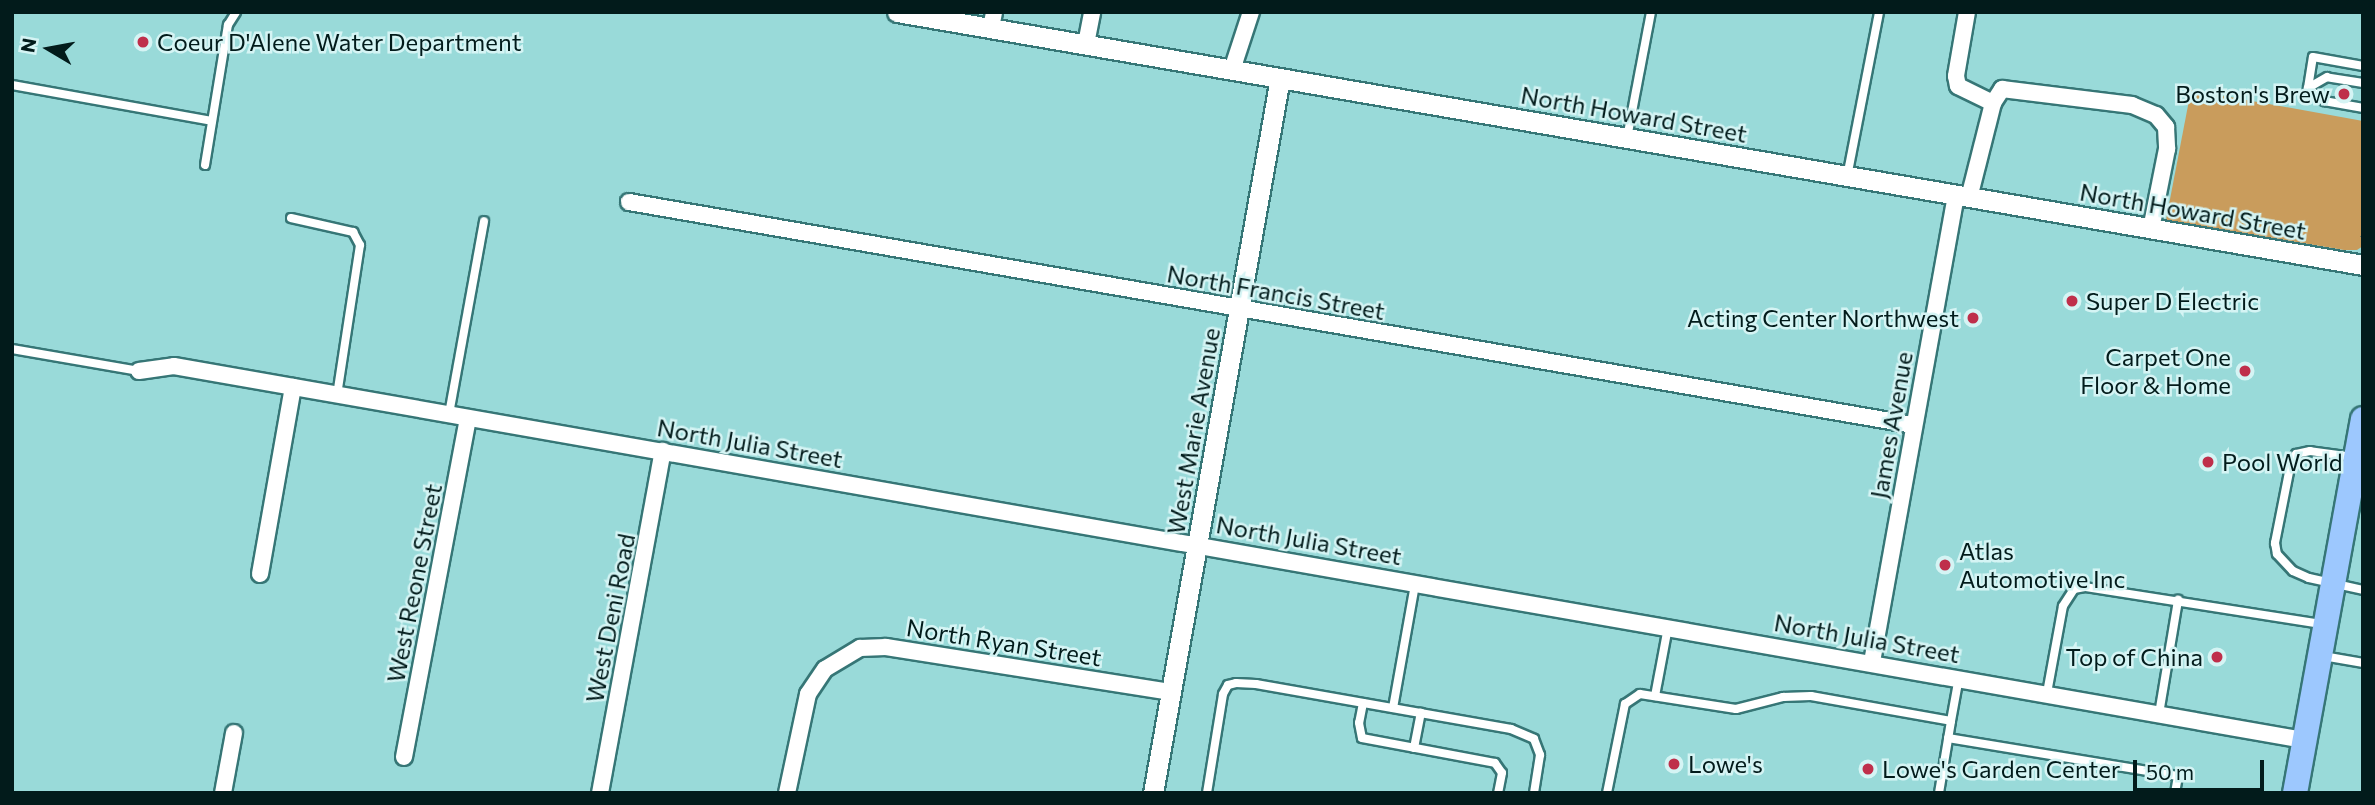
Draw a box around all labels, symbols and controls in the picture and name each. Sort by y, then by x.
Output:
north arrow [14,14,84,84]
place label: Coeur D'Alene Water Department [157,28,522,56]
marker: Coeur D'Alene Water Department [135,34,151,50]
text: N [15,36,40,54]
street label: North Howard Street [1519,80,1749,148]
place label: Boston's Brew [2175,80,2330,108]
marker: Boston's Brew [2336,86,2352,102]
street label: North Howard Street [2078,177,2308,245]
street label: North Francis Street [1165,259,1387,325]
place label: Super D Electric [2086,287,2259,315]
marker: Super D Electric [2064,293,2080,309]
place label: Acting Center Northwest [1687,304,1959,332]
marker: Acting Center Northwest [1965,310,1981,326]
street label: West Marie Avenue [1161,326,1225,536]
place label: Carpet One Floor & Home [2080,343,2231,399]
street label: James Avenue [1864,349,1918,501]
marker: Carpet One Floor & Home [2237,363,2253,379]
street label: North Julia Street [655,413,845,473]
place label: Pool World [2222,448,2343,476]
marker: Pool World [2200,454,2216,470]
street label: West Reone Street [381,481,447,685]
street label: North Julia Street [1214,510,1404,570]
street label: West Deni Road [579,531,641,705]
place label: Atlas Automotive Inc [1959,537,2125,593]
marker: Atlas Automotive Inc [1937,557,1953,573]
street label: North Julia Street [1772,608,1962,668]
street label: North Ryan Street [904,612,1104,672]
place label: Top of China [2065,643,2203,671]
marker: Top of China [2209,649,2225,665]
scale bar [2137,746,2268,790]
place label: Lowe's [1688,750,1763,778]
place label: Lowe's Garden Center [1882,755,2120,783]
marker: Lowe's [1666,756,1682,772]
text: 50 m [2146,759,2194,784]
marker: Lowe's Garden Center [1860,761,1876,777]

